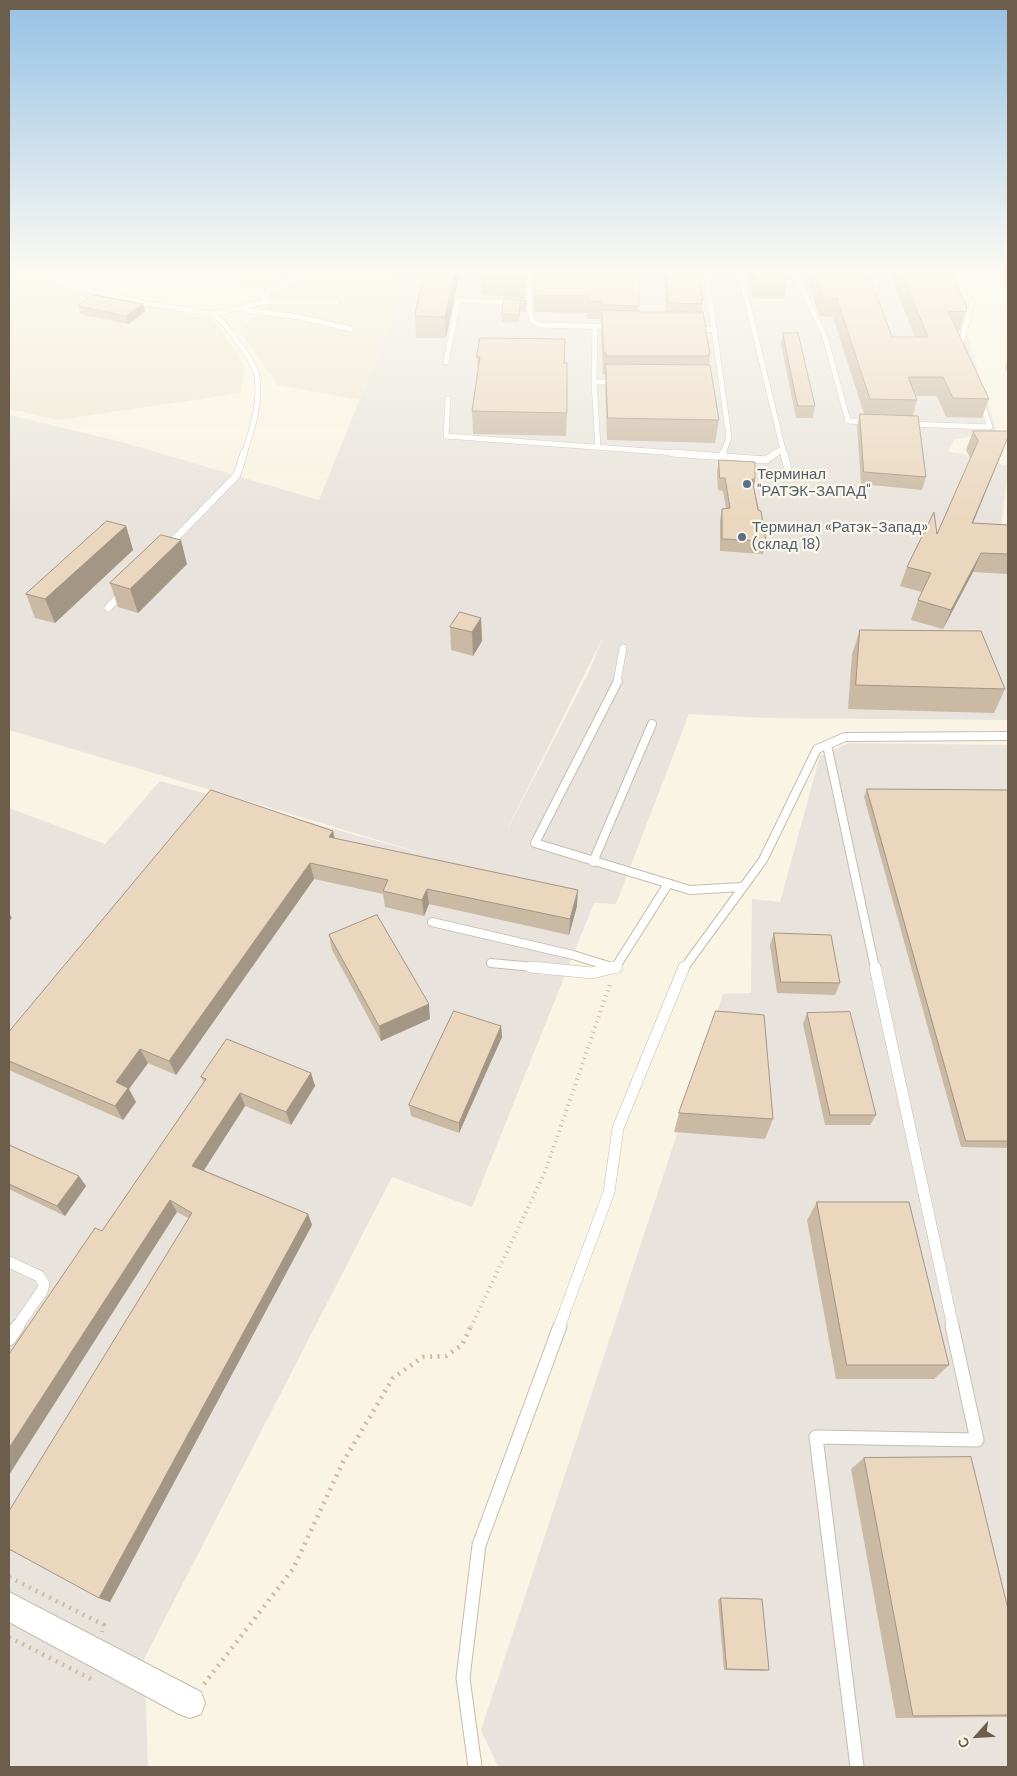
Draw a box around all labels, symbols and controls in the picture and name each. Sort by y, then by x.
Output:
place label: Терминал "РАТЭК-ЗАПАД" [757,466,871,501]
marker: Терминал "РАТЭК-ЗАПАД" [741,478,753,490]
place label: Терминал «Ратэк-Запад» (склад 18) [752,519,928,554]
marker: Терминал «Ратэк-Запад» (склад 18) [736,531,748,543]
north arrow [952,1711,1002,1761]
text: С [953,1734,974,1751]

